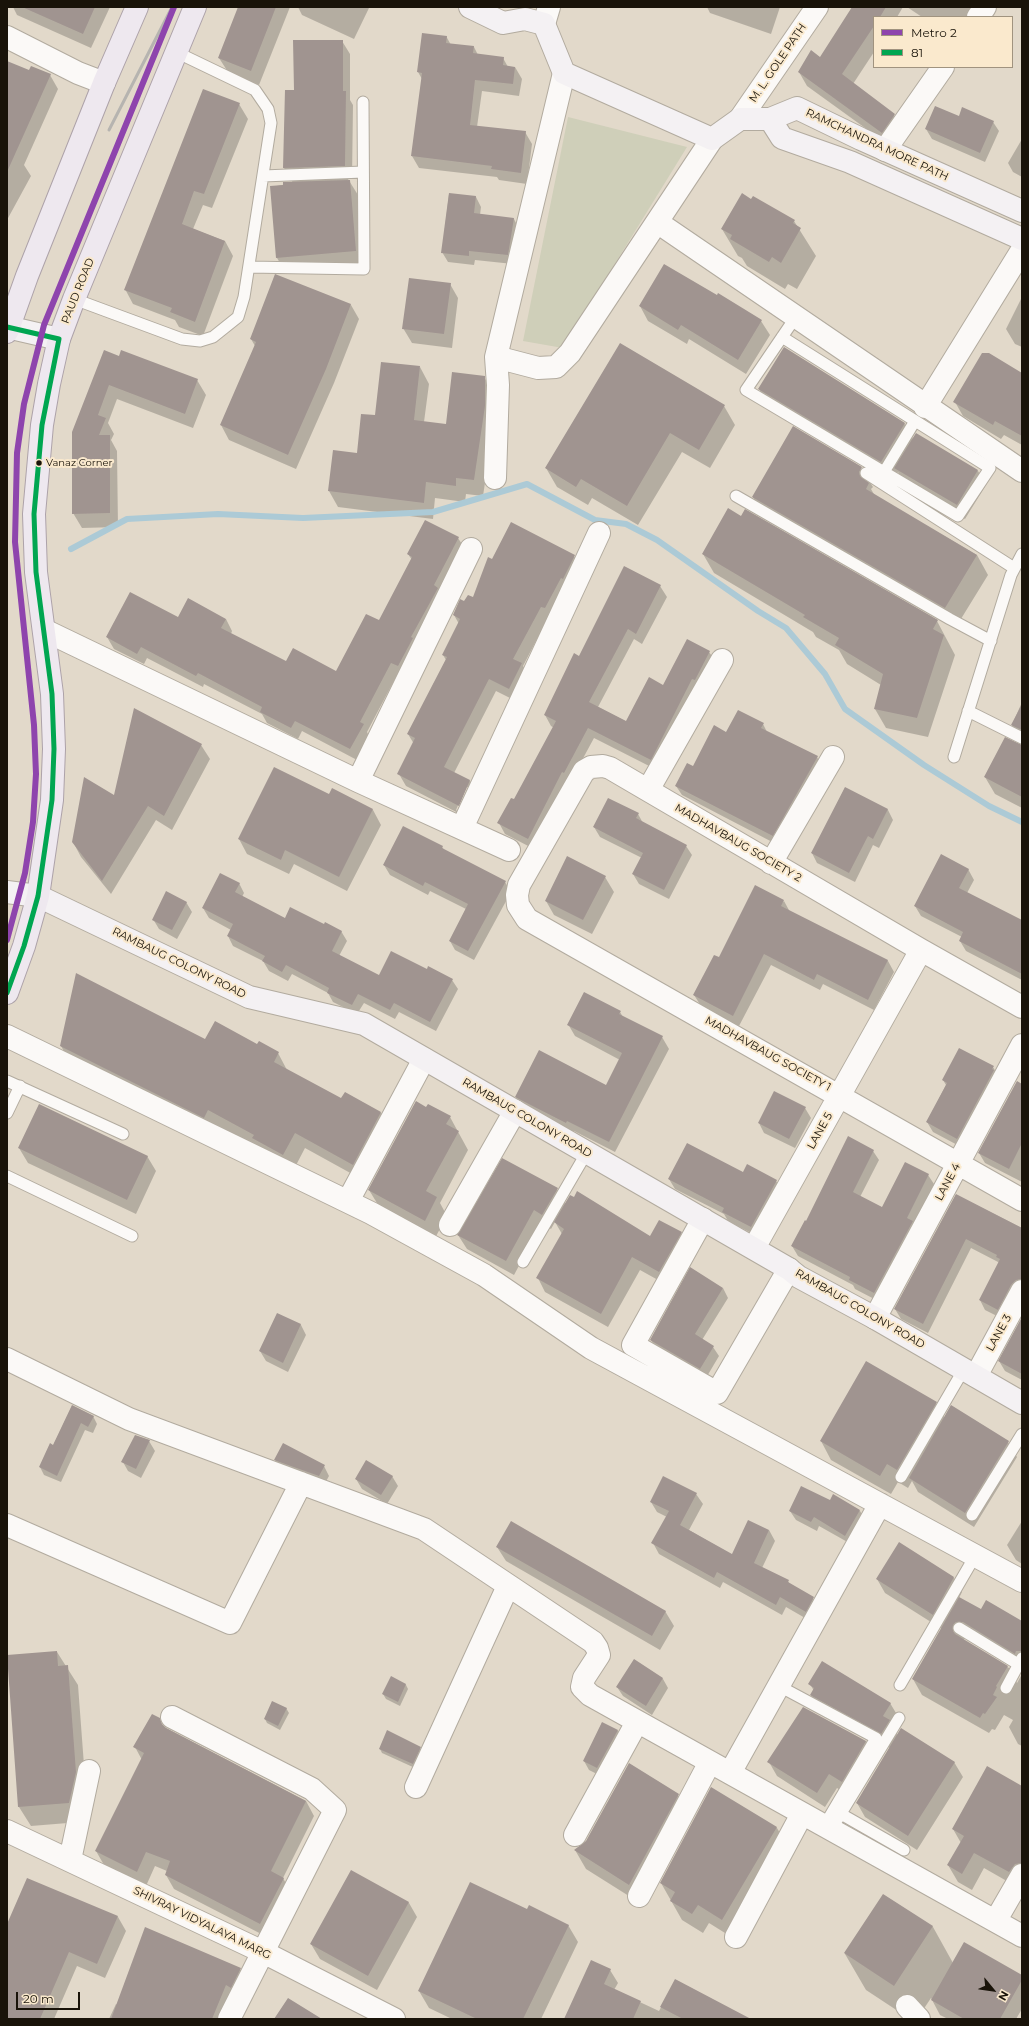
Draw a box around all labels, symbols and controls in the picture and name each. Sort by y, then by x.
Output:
legend [873,16,1013,68]
street label: M. L. GOLE PATH [747,21,809,105]
text: Metro 2 [911,25,957,40]
text: 81 [911,45,923,60]
street label: RAMCHANDRA MORE PATH [804,106,950,184]
street label: PAUD ROAD [59,256,97,326]
place label: Vanaz Corner [46,457,113,469]
marker: Vanaz Corner [34,458,44,468]
street label: MADHAVBAUG SOCIETY 2 [672,801,804,885]
street label: RAMBAUG COLONY ROAD [110,925,248,1001]
street label: MADHAVBAUG SOCIETY 1 [703,1014,833,1094]
street label: RAMBAUG COLONY ROAD [460,1075,594,1161]
street label: LANE 5 [805,1110,835,1152]
street label: LANE 4 [933,1161,963,1203]
street label: RAMBAUG COLONY ROAD [793,1266,927,1352]
street label: LANE 3 [984,1312,1014,1354]
street label: SHIVRAY VIDYALAYA MARG [131,1884,273,1962]
north arrow [973,1970,1013,2010]
scale bar [18,1984,82,2010]
text: N [995,1989,1012,2003]
text: 20 m [23,1991,54,2006]

